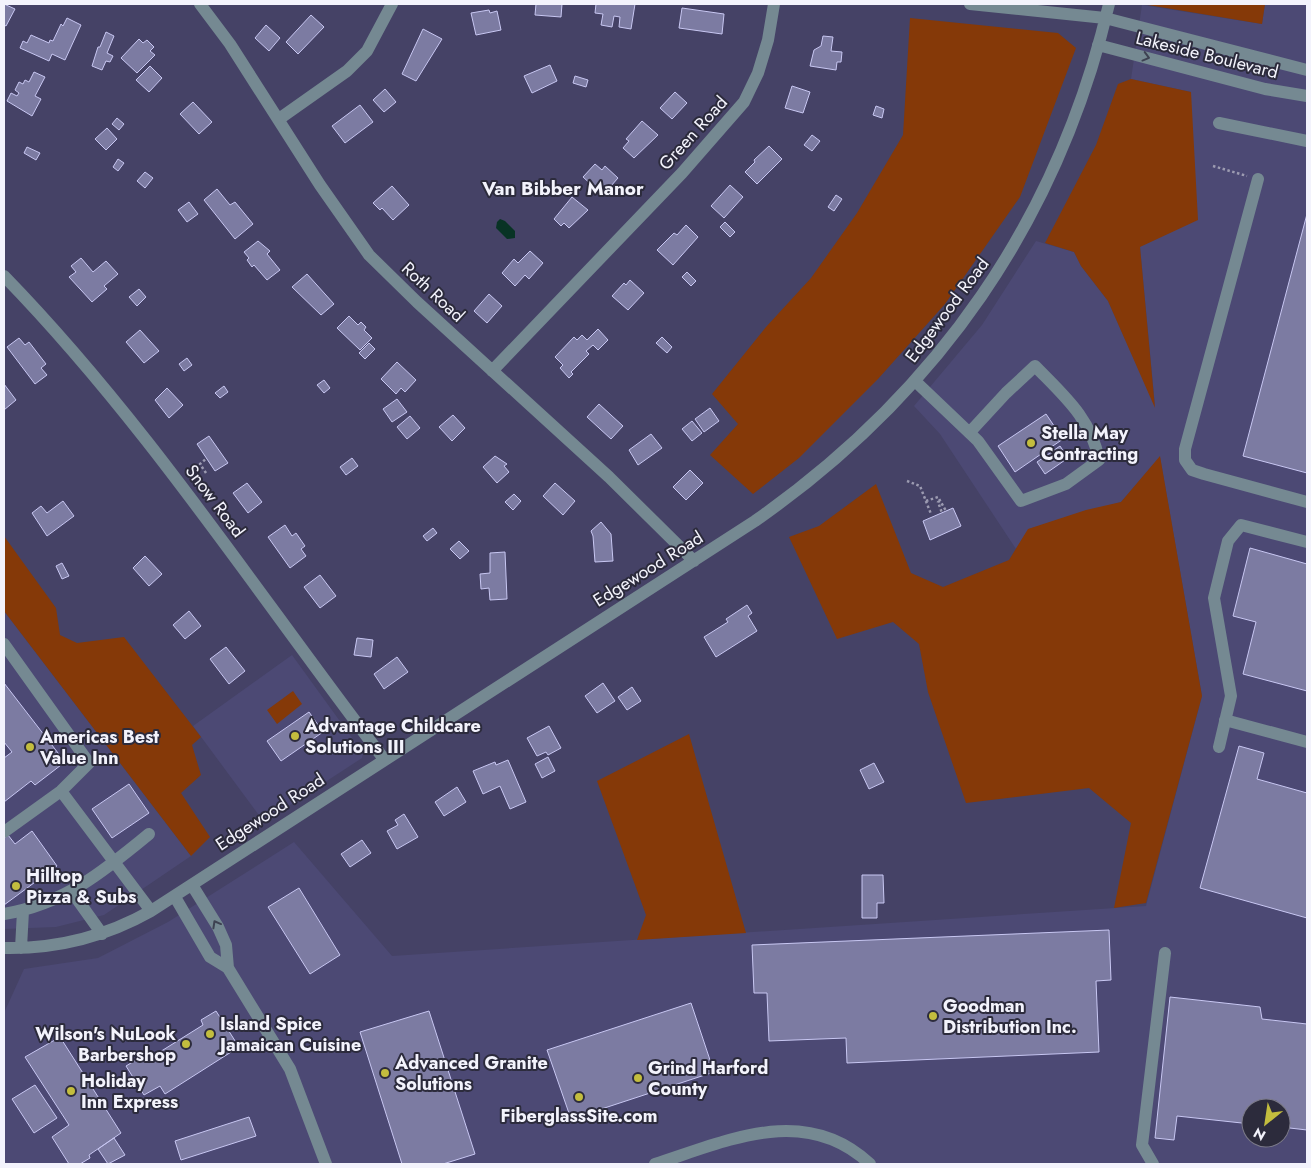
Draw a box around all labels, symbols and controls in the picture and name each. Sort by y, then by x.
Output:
street label: Lakeside Boulevard [1133,25,1281,85]
one-way arrow [1141,52,1149,62]
street label: Green Road [653,90,733,176]
district label: Van Bibber Manor [481,175,644,202]
street label: Edgewood Road [899,252,995,368]
street label: Roth Road [396,256,470,328]
place label: Stella May Contracting [1041,420,1138,467]
marker: Stella May Contracting [1025,437,1037,449]
street label: Snow Road [179,459,251,543]
street label: Edgewood Road [588,525,708,613]
place label: Advantage Childcare Solutions III [304,713,481,760]
place label: Americas Best Value Inn [39,724,159,771]
marker: Advantage Childcare Solutions III [289,730,301,742]
marker: Americas Best Value Inn [24,741,36,753]
street label: Edgewood Road [210,767,330,857]
place label: Hilltop Pizza & Subs [26,863,136,910]
marker: Hilltop Pizza & Subs [10,880,22,892]
one-way arrow [213,921,223,930]
place label: Goodman Distribution Inc. [943,993,1077,1040]
marker: Goodman Distribution Inc. [927,1010,939,1022]
place label: Island Spice Jamaican Cuisine [217,1011,361,1058]
place label: Wilson's NuLook Barbershop [35,1021,177,1068]
marker: Island Spice Jamaican Cuisine [204,1028,216,1040]
marker: Wilson's NuLook Barbershop [180,1038,192,1050]
place label: Advanced Granite Solutions [394,1050,548,1097]
place label: Grind Harford County [648,1055,768,1102]
marker: Advanced Granite Solutions [379,1067,391,1079]
place label: Holiday Inn Express [81,1068,178,1115]
marker: Grind Harford County [632,1072,644,1084]
marker: Holiday Inn Express [65,1085,77,1097]
marker: FiberglassSite.com [573,1091,585,1103]
north arrow [1241,1098,1291,1148]
place label: FiberglassSite.com [501,1103,657,1129]
text: N [1250,1123,1269,1146]

